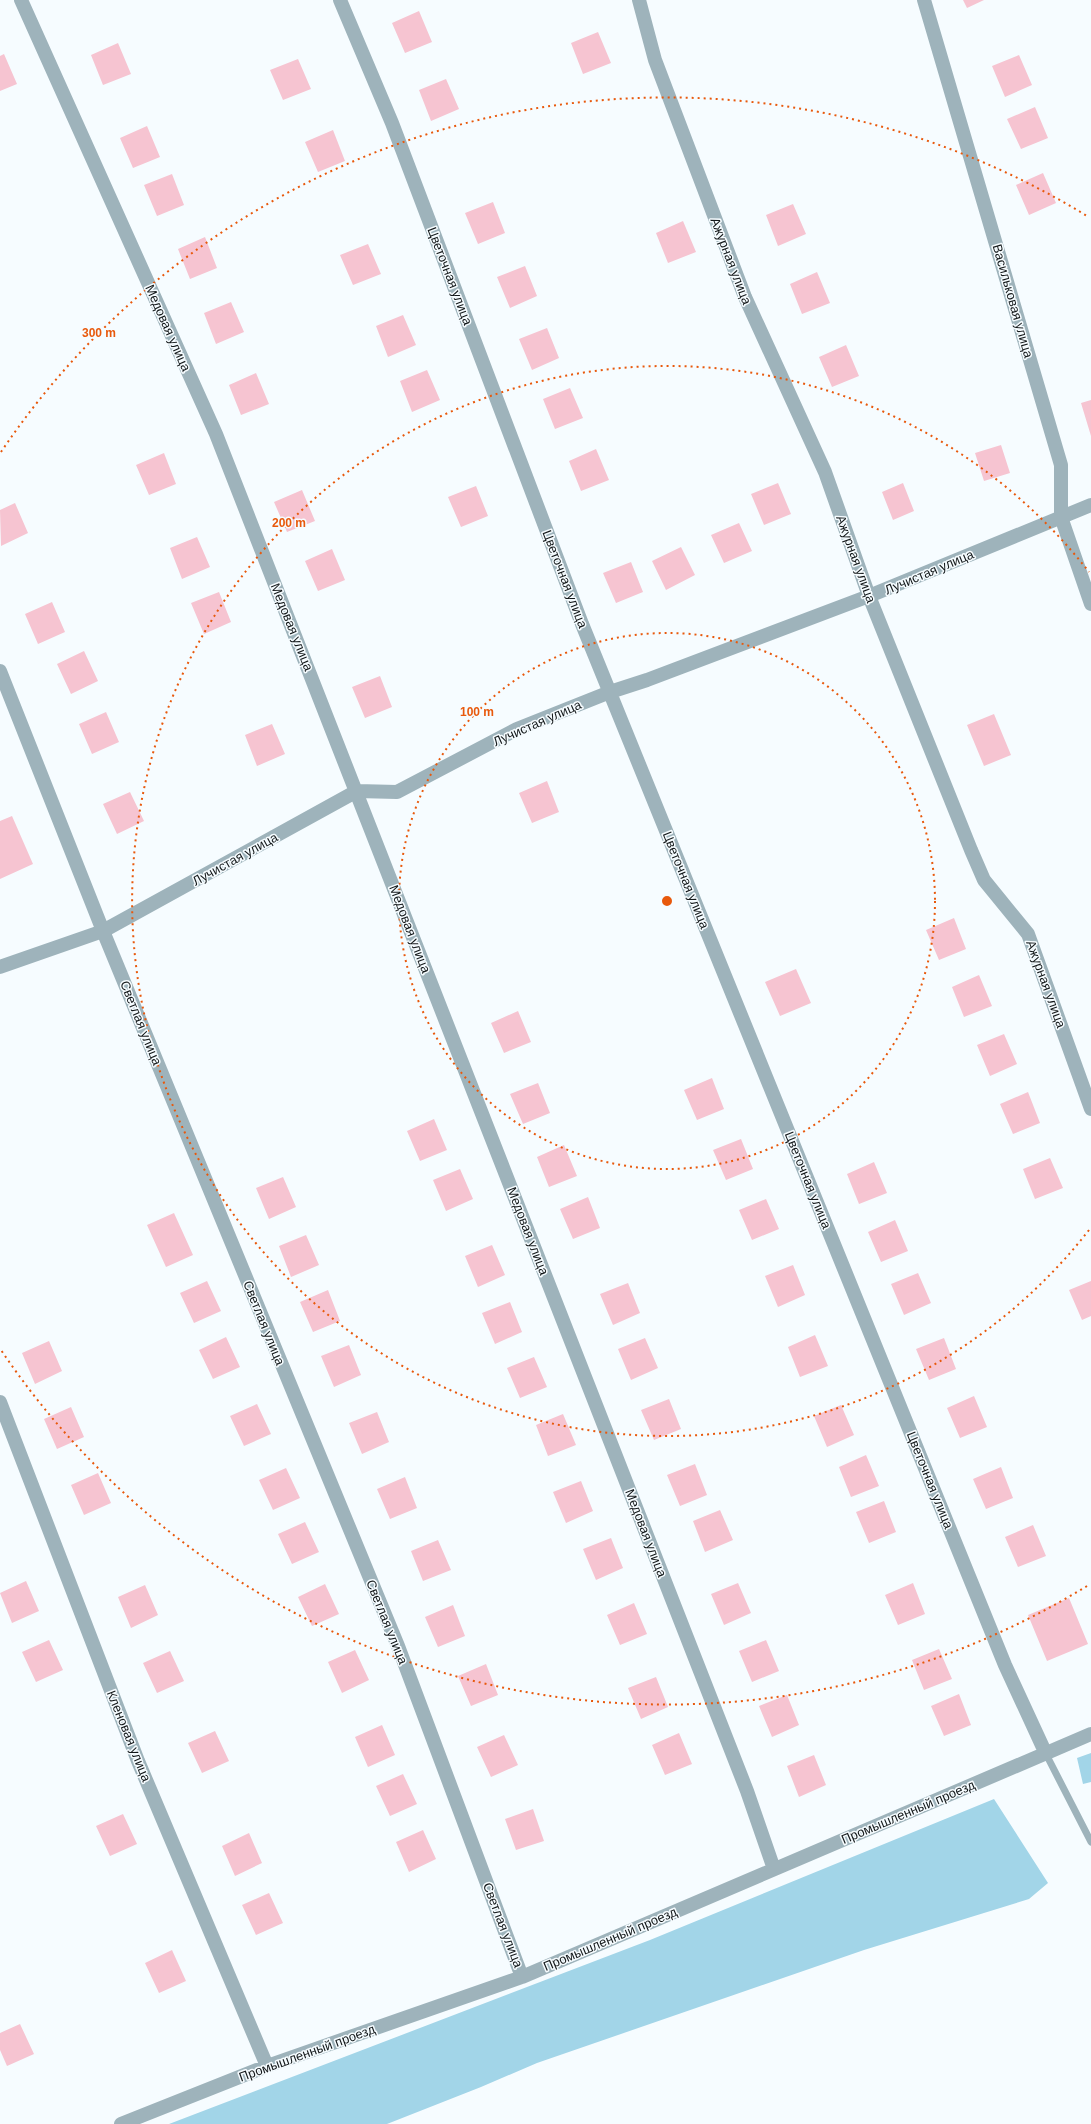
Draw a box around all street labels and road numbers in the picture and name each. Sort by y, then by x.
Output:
street label: Ажурная улица [708,215,755,307]
street label: Цветочная улица [424,225,476,328]
street label: Васильковая улица [990,242,1037,360]
street label: Медовая улица [142,282,194,374]
street label: Ажурная улица [833,513,879,605]
street label: Цветочная улица [539,528,591,631]
street label: Лучистая улица [882,546,976,597]
street label: Медовая улица [268,581,317,674]
street label: Лучистая улица [490,696,584,749]
street label: Лучистая улица [190,829,281,889]
street label: Цветочная улица [660,829,713,932]
street label: Медовая улица [386,883,434,976]
street label: Ажурная улица [1023,938,1069,1030]
street label: Светлая улица [117,979,165,1068]
street label: Цветочная улица [782,1129,835,1232]
street label: Медовая улица [504,1185,552,1278]
street label: Светлая улица [240,1279,288,1368]
street label: Цветочная улица [904,1429,957,1532]
street label: Медовая улица [622,1487,670,1580]
street label: Светлая улица [363,1578,411,1667]
street label: Кленовая улица [104,1688,154,1785]
street label: Промышленный проезд [839,1777,977,1847]
street label: Светлая улица [480,1880,526,1970]
street label: Промышленный проезд [541,1904,679,1974]
street label: Промышленный проезд [237,2021,377,2085]

